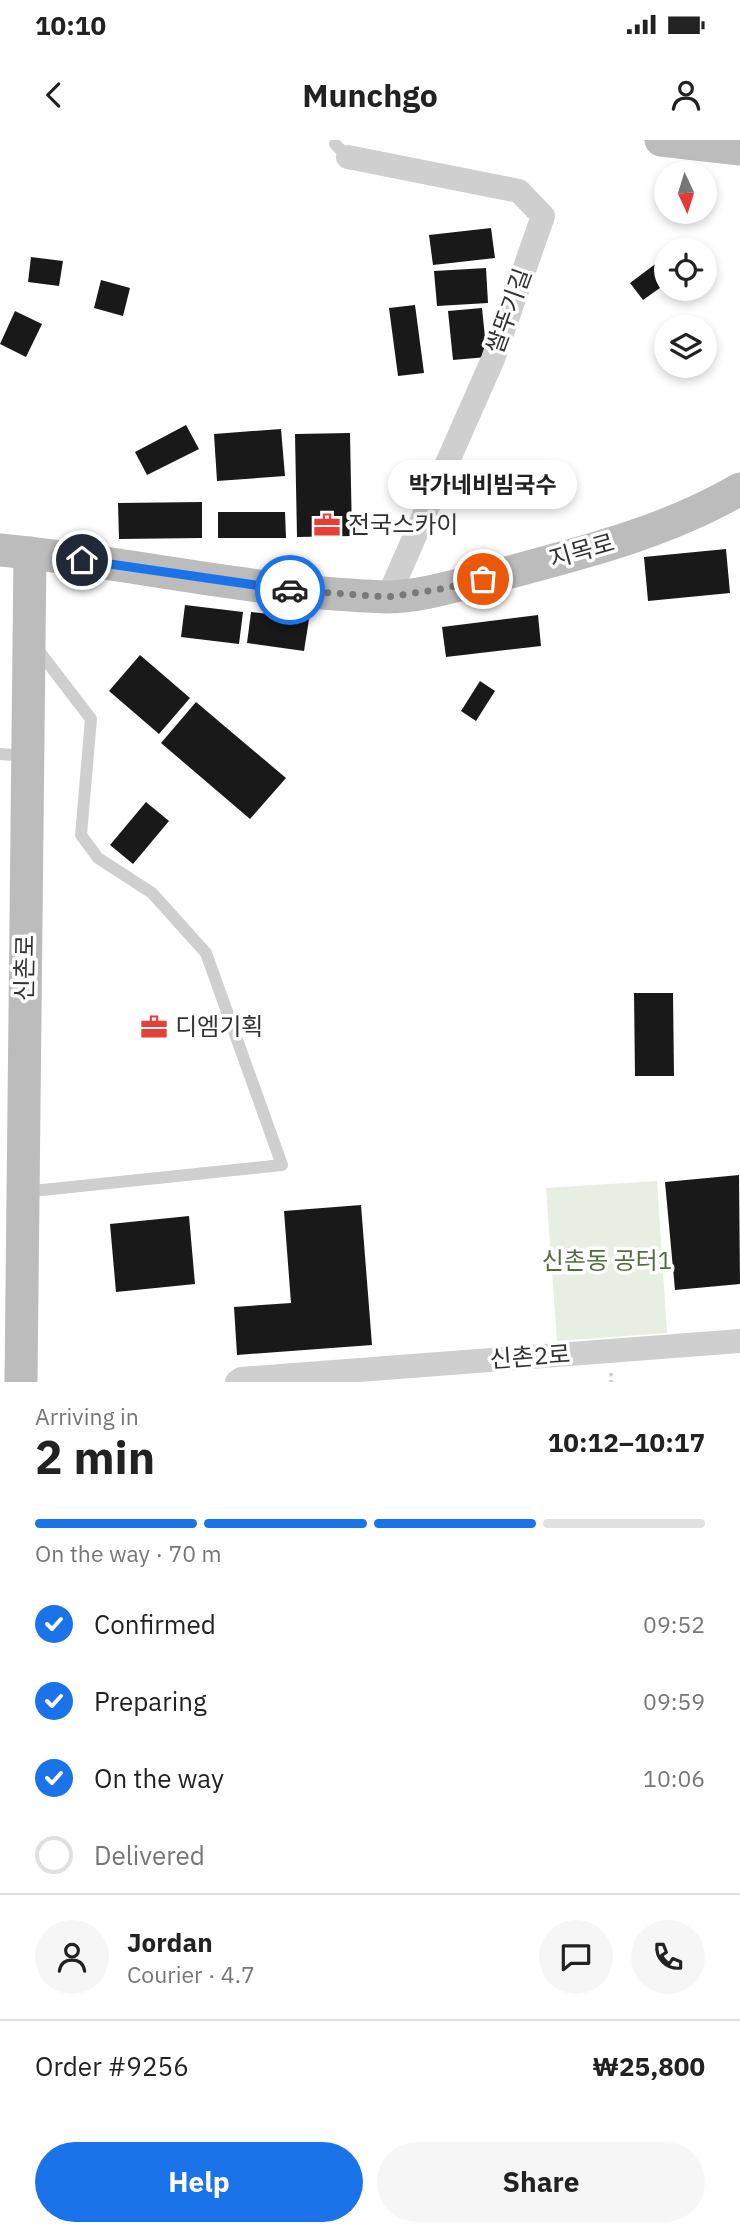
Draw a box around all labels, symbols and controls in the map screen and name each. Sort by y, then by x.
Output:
text: 10:10 [35,8,106,42]
text: Munchgo [302,74,438,116]
icon: back [35,76,73,114]
icon: person [667,76,705,114]
north arrow [654,161,718,224]
map controls [654,161,717,378]
button: locate [654,238,717,301]
street label: 쌀뚜기길 [478,264,538,358]
button: layers [654,315,717,378]
callout: 박가네비빔국수 [388,460,578,509]
text: 박가네비빔국수 [408,469,557,499]
place label: 전국스카이 [348,508,458,540]
office icon: 전국스카이 [312,510,342,540]
street label: 지목로 [545,526,618,575]
pin [52,530,112,590]
icon: home [63,541,101,579]
pin [453,549,513,609]
courier [255,555,325,625]
icon: bag [464,560,502,598]
icon: car [271,571,309,609]
street label: 신촌로 [7,935,41,1001]
place label: 디엠기획 [175,1010,263,1042]
office icon: 디엠기획 [139,1012,169,1042]
park label: 신촌동 공터1 [542,1244,672,1276]
street label: 신촌2로 [489,1337,571,1375]
text: Arriving in [35,1401,139,1431]
text: 10:12–10:17 [548,1425,705,1459]
text: 2 min [35,1427,155,1487]
text: On the way · 70 m [35,1538,222,1568]
icon: check [35,1605,73,1643]
text: Confirmed [94,1607,216,1641]
text: 09:52 [643,1609,705,1639]
icon: check [35,1682,73,1720]
text: Preparing [94,1684,207,1718]
text: 09:59 [643,1686,705,1716]
icon: check [35,1759,73,1797]
text: On the way [94,1761,224,1795]
text: 10:06 [643,1763,705,1793]
text: Delivered [94,1838,205,1872]
button: person [35,1920,109,1994]
button: chat [539,1920,613,1994]
button: phone [631,1920,705,1994]
text: Jordan [127,1925,213,1959]
text: Courier · 4.7 [127,1959,255,1989]
text: Order #9256 [35,2049,189,2083]
text: ₩25,800 [592,2049,705,2083]
button: Help [35,2142,363,2222]
button: Share [377,2142,705,2222]

